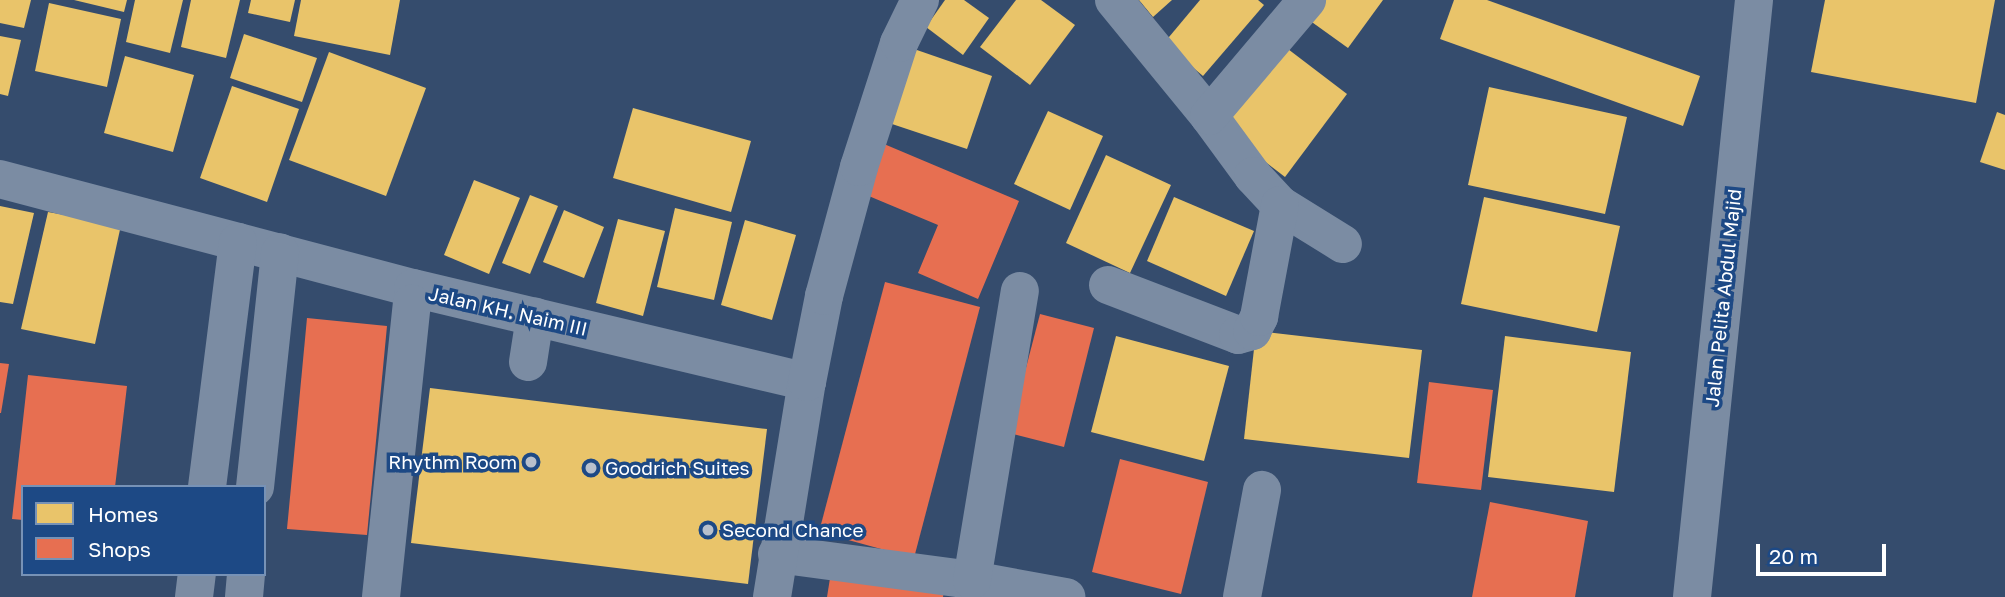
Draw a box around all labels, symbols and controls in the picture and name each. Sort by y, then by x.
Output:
street label: Jalan Pelita Abdul Majid [1700,188,1746,408]
street label: Jalan KH. Naim III [426,282,590,340]
place label: Rhythm Room [388,451,517,473]
marker: Rhythm Room [523,454,539,470]
place label: Goodrich Suites [605,457,750,479]
marker: Goodrich Suites [583,460,599,476]
legend [21,485,266,576]
text: Homes [88,501,158,527]
place label: Second Chance [722,519,863,541]
marker: Second Chance [700,522,716,538]
scale bar [1760,530,1890,574]
text: Shops [88,536,151,562]
text: 20 m [1769,543,1818,569]

